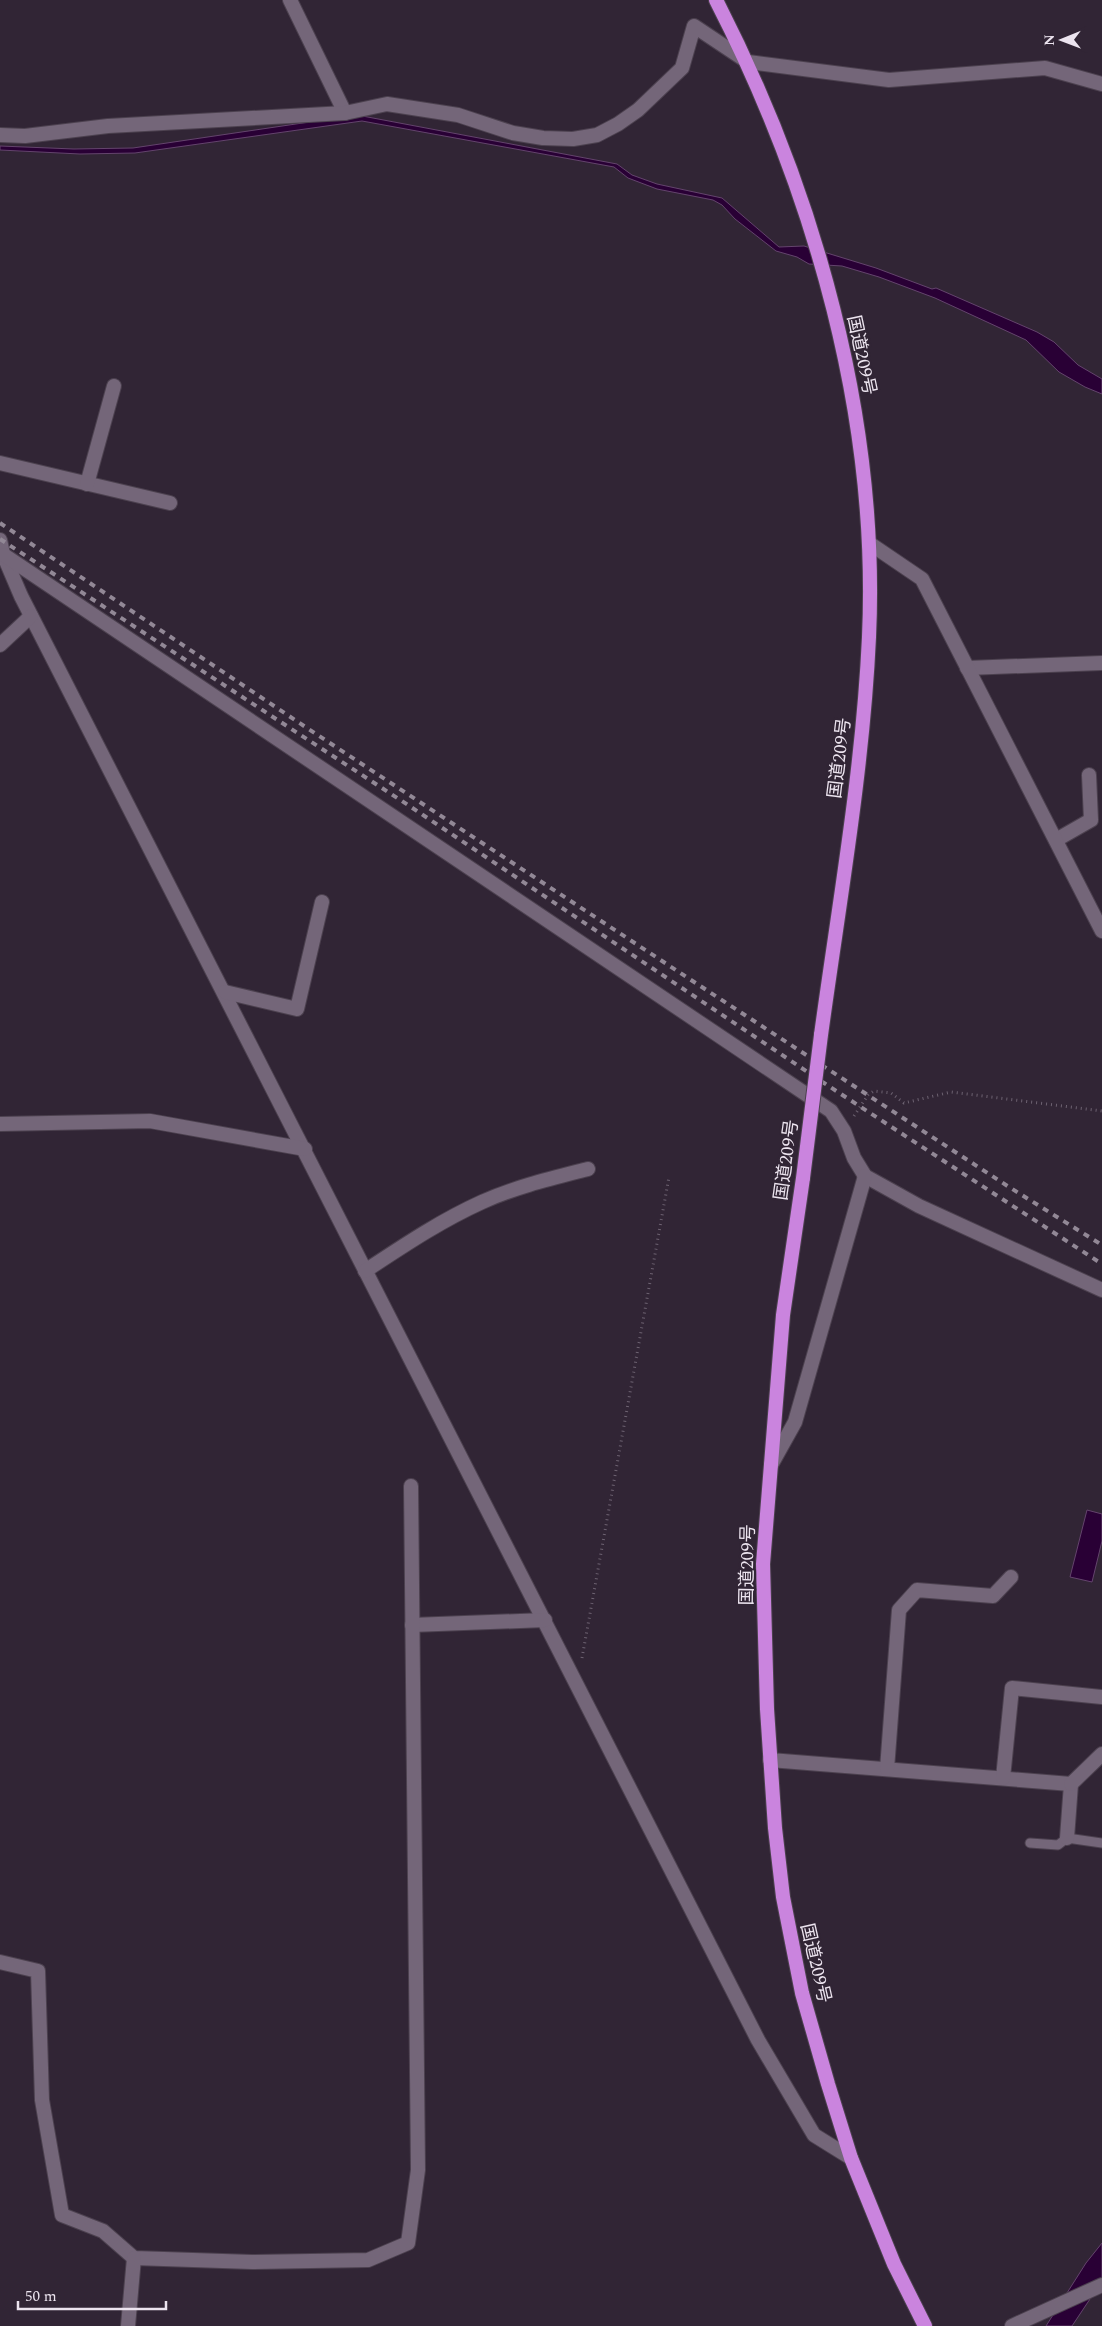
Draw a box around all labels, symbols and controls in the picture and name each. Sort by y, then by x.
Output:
north arrow [1037,15,1087,65]
text: N [1039,34,1060,46]
street label: 国道209号 [840,313,883,398]
street label: 国道209号 [821,716,858,800]
street label: 国道209号 [767,1118,806,1202]
street label: 国道209号 [733,1524,762,1606]
street label: 国道209号 [793,1921,838,2006]
scale bar [18,2278,165,2310]
text: 50 m [25,2285,57,2308]

